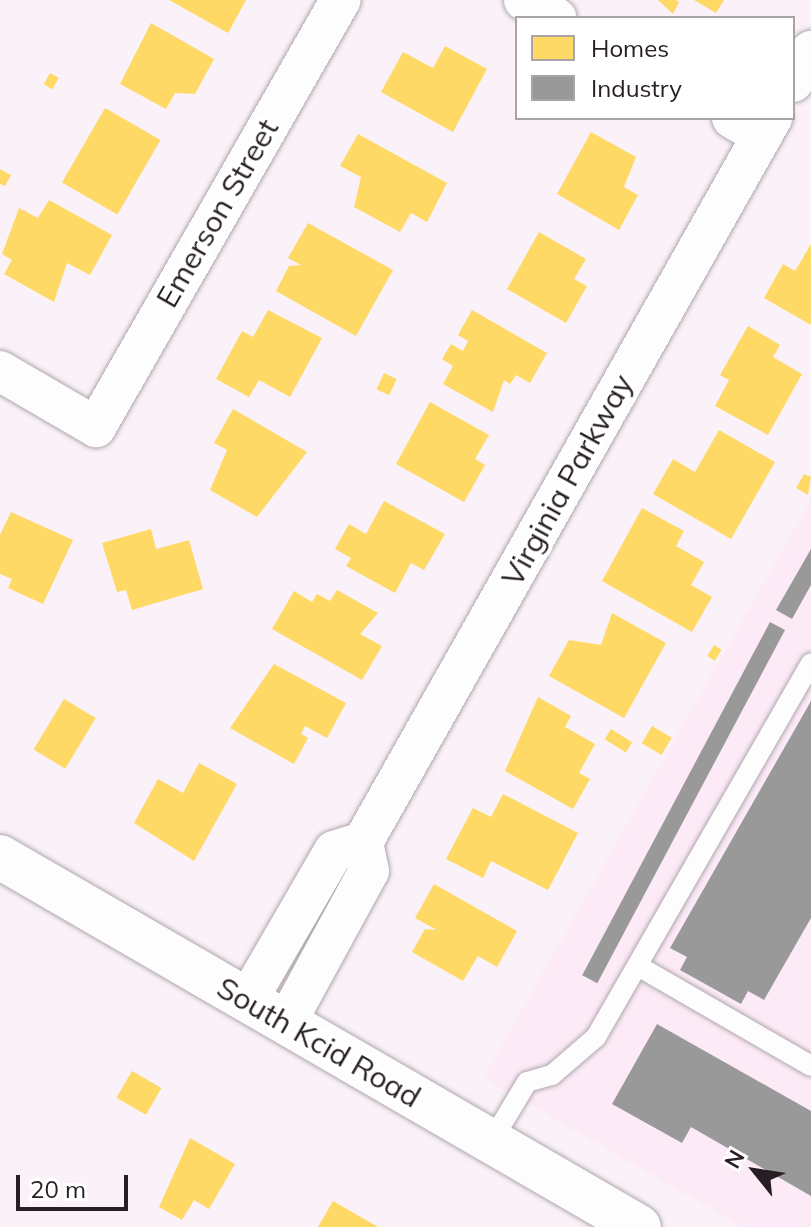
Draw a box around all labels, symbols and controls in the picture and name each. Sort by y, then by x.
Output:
legend [515,16,795,120]
text: Homes [591,33,669,63]
text: Industry [591,73,682,103]
street label: Emerson Street [149,112,285,314]
street label: Virginia Parkway [494,368,640,592]
street label: South Kcid Road [211,969,427,1115]
north arrow [715,1131,795,1211]
text: N [718,1145,750,1173]
scale bar [20,1159,132,1209]
text: 20 m [30,1174,86,1204]

